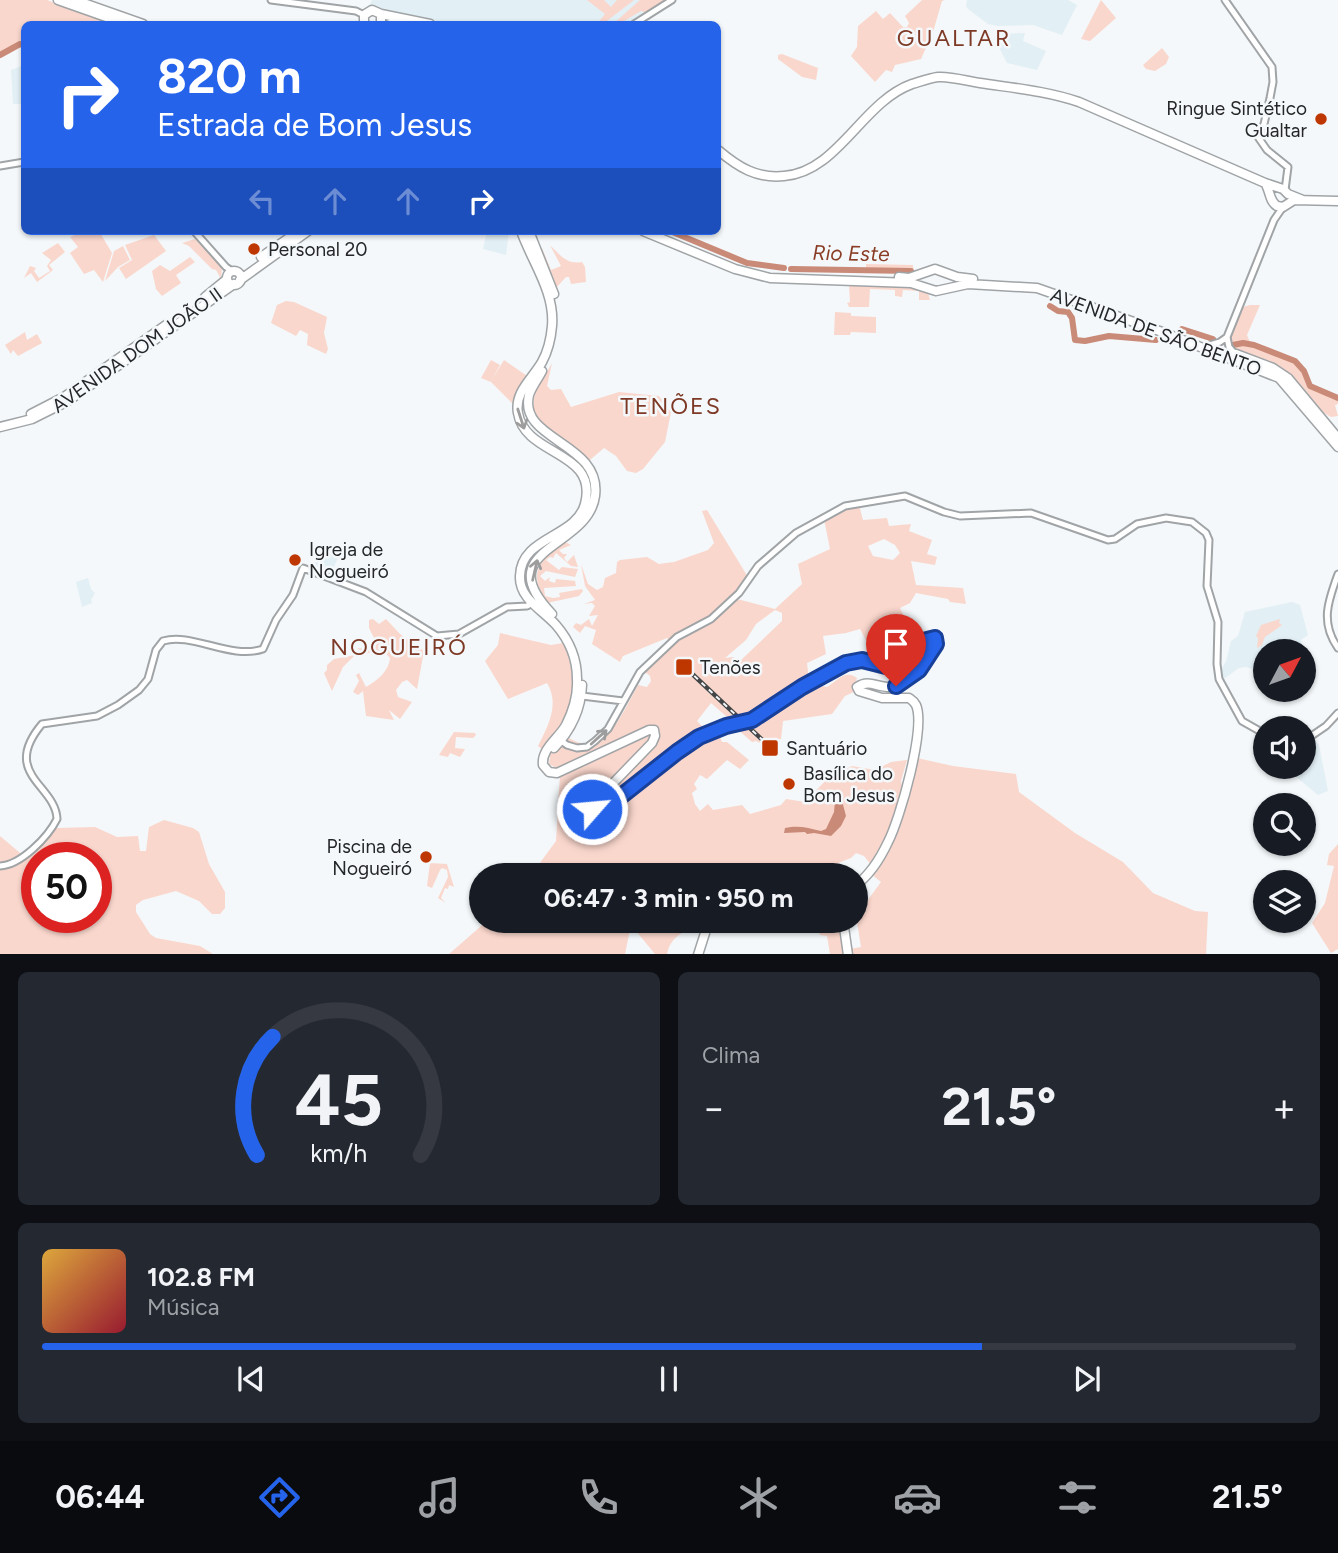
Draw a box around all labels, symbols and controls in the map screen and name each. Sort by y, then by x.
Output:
district label: GUALTAR [897,24,1011,52]
text: 820 m [157,46,302,105]
icon: right [42,49,133,140]
place label: Ringue Sintético Gualtar [1166,97,1308,142]
text: Estrada de Bom Jesus [157,106,472,144]
marker: Ringue Sintético Gualtar [1313,111,1329,127]
icon: left [243,182,281,220]
icon: ahead [316,182,354,220]
icon: ahead [389,182,427,220]
icon: right [462,182,500,220]
place label: Personal 20 [268,238,367,261]
water label: Rio Este [812,240,890,266]
marker: Personal 20 [246,241,262,257]
street label: AVENIDA DOM JOÃO II [47,282,227,418]
street label: AVENIDA DE SÃO BENTO [1047,283,1265,381]
district label: TENÕES [620,392,722,420]
one-way arrow [516,408,528,430]
place label: Igreja de Nogueiró [309,538,389,583]
marker: Igreja de Nogueiró [287,552,303,568]
one-way arrow [529,560,542,582]
pin [866,614,926,686]
icon: arrive [877,625,915,663]
district label: NOGUEIRÓ [330,633,468,661]
north arrow [1253,639,1316,702]
map controls [1253,639,1316,933]
place label: Tenões [700,656,761,679]
marker: Tenões [674,657,694,677]
button: sound [1253,716,1316,779]
one-way arrow [590,729,608,745]
place label: Santuário [786,737,867,760]
marker: Santuário [760,738,780,758]
place label: Basílica do Bom Jesus [803,762,895,807]
position arrow [555,772,629,846]
marker: Basílica do Bom Jesus [781,776,797,792]
button: search [1253,793,1316,856]
place label: Piscina de Nogueiró [327,835,412,880]
speed limit sign: 50 [21,842,112,933]
marker: Piscina de Nogueiró [418,849,434,865]
button: layers [1253,870,1316,933]
text: 06:47 · 3 min · 950 m [544,882,793,914]
text: Clima [702,1041,760,1069]
text: 45 [295,1056,383,1143]
text: 21.5° [942,1076,1056,1138]
text: − [702,1085,726,1131]
text: + [1272,1085,1296,1131]
text: km/h [310,1137,368,1167]
text: 102.8 FM [147,1261,255,1293]
text: Música [147,1293,220,1321]
icon: previous [232,1360,270,1398]
icon: pause [650,1360,688,1398]
icon: next [1068,1360,1106,1398]
icon: directions [255,1473,304,1522]
icon: music [415,1473,464,1522]
icon: phone [574,1473,623,1522]
icon: climate [734,1473,783,1522]
icon: car [893,1473,942,1522]
icon: filters [1053,1473,1102,1522]
text: 06:44 [55,1478,145,1516]
text: 21.5° [1212,1478,1283,1516]

